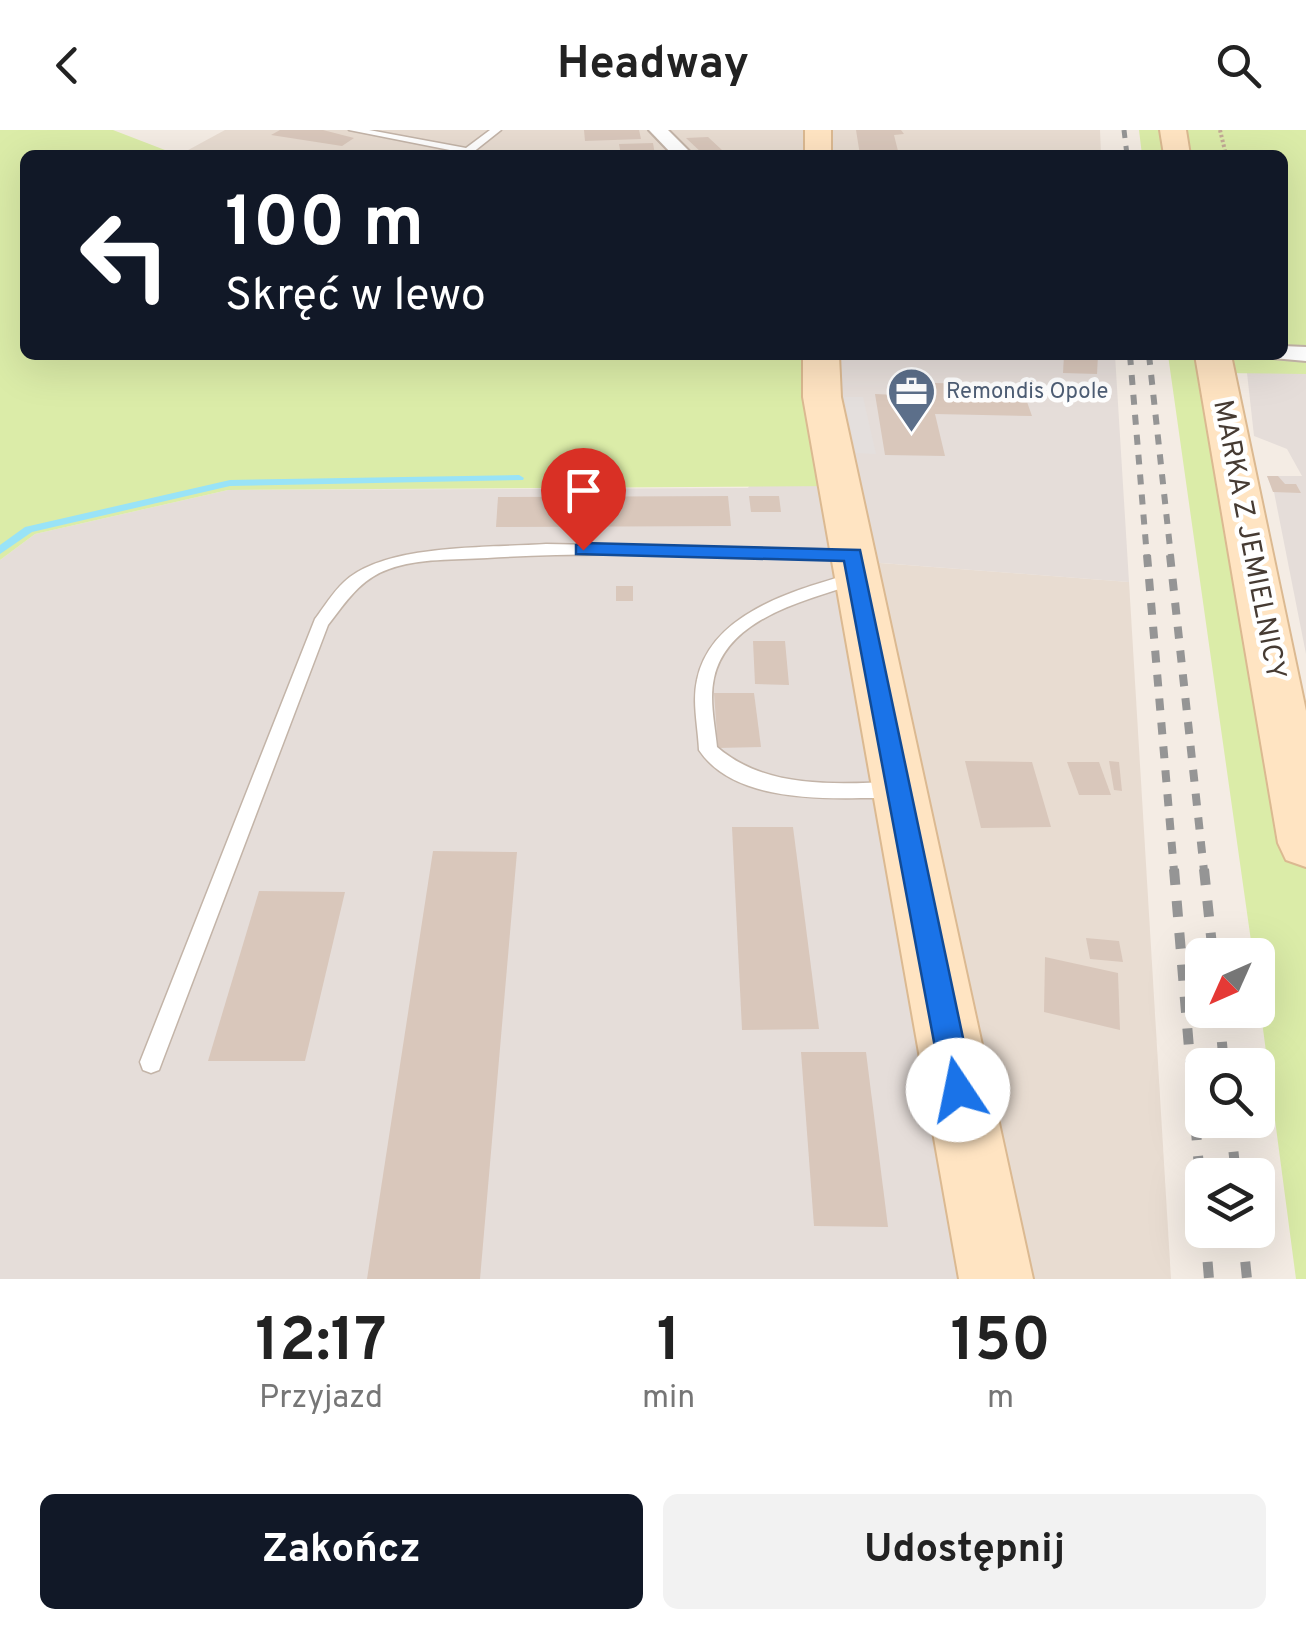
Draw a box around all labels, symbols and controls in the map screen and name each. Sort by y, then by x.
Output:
text: Headway [557,37,749,94]
icon: back [40,38,95,93]
icon: search [1211,38,1266,93]
text: 100 m [225,182,424,271]
icon: left [60,190,190,320]
text: Skręć w lewo [225,269,486,326]
office icon: Remondis Opole [885,366,937,434]
place label: Remondis Opole [946,379,1108,406]
street label: MARKA Z JEMIELNICY [1203,397,1293,683]
pin [541,448,626,551]
icon: arrive [556,463,611,518]
north arrow [1185,938,1275,1028]
map controls [1185,938,1275,1248]
position arrow [906,1038,1010,1142]
button: search [1185,1048,1275,1138]
button: layers [1185,1158,1275,1248]
text: 12:17 [255,1306,387,1382]
text: 1 [657,1306,681,1382]
text: 150 [951,1306,1051,1382]
text: Przyjazd [259,1379,383,1419]
text: min [642,1379,695,1419]
text: m [987,1379,1014,1419]
button: Zakończ [40,1494,643,1609]
button: Udostępnij [663,1494,1266,1609]

